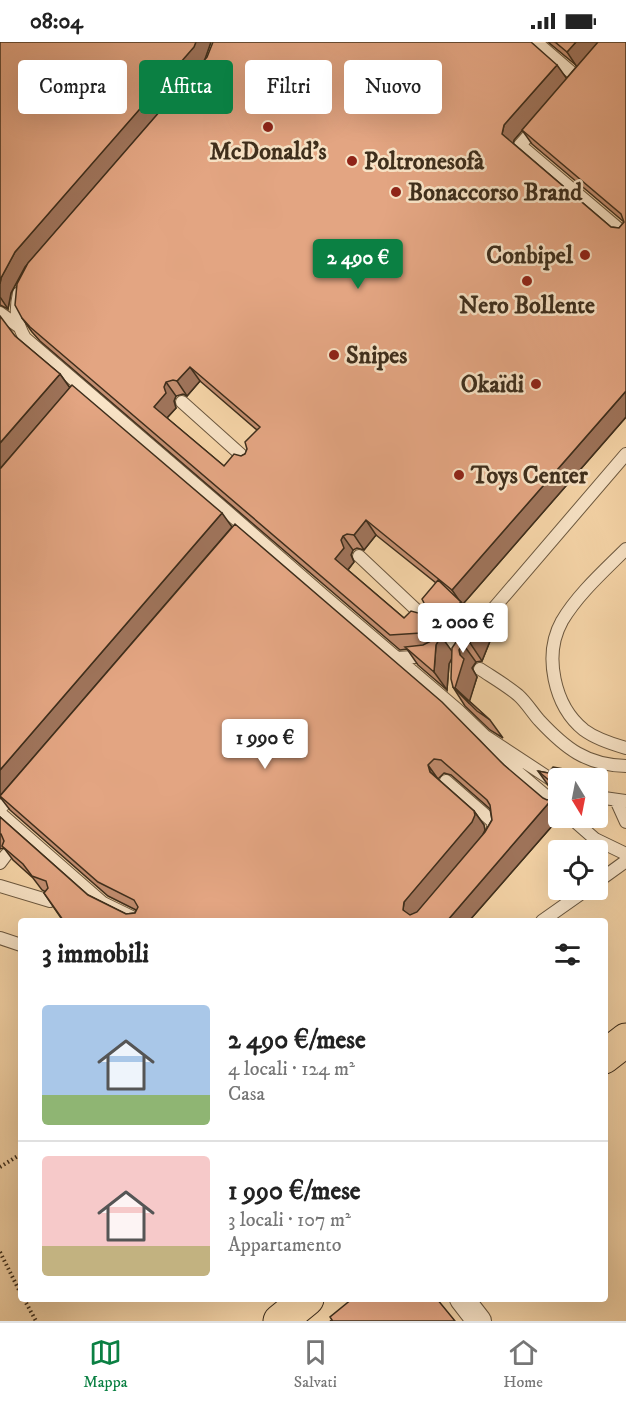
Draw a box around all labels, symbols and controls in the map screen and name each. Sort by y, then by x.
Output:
text: 08:04 [30,8,83,35]
chip: Compra [18,60,127,114]
chip: Affitta [139,60,233,114]
chip: Filtri [245,60,332,114]
chip: Nuovo [344,60,442,114]
marker: McDonald's [261,120,275,134]
place label: McDonald's [209,137,327,167]
place label: Poltronesofà [364,147,485,177]
marker: Poltronesofà [345,154,359,168]
place label: Bonaccorso Brand [408,178,583,208]
marker: Bonaccorso Brand [389,185,403,199]
pin: 2 490 € [303,239,413,290]
place label: Conbipel [486,241,574,271]
text: 2 490 € [327,246,389,271]
marker: Conbipel [578,248,592,262]
marker: Nero Bollente [520,274,534,288]
place label: Nero Bollente [459,291,595,321]
place label: Snipes [346,341,407,371]
marker: Snipes [327,348,341,362]
place label: Okaïdi [461,370,524,400]
marker: Okaïdi [529,377,543,391]
place label: Toys Center [470,461,589,491]
marker: Toys Center [452,468,466,482]
pin: 2 000 € [408,603,518,654]
text: 2 000 € [432,610,494,635]
pin: 1 990 € [210,719,320,770]
text: 1 990 € [236,726,294,751]
north arrow [548,768,608,828]
map controls [548,768,608,900]
button: locate [548,840,608,900]
text: 3 immobili [42,938,149,971]
icon: filters [551,938,584,971]
text: 2 490 €/mese [228,1024,366,1057]
icon: home [90,1029,162,1101]
text: 4 locali · 124 m² [228,1057,355,1082]
text: Casa [228,1082,265,1107]
text: 1 990 €/mese [228,1175,361,1208]
icon: home [90,1180,162,1252]
text: 3 locali · 107 m² [228,1208,351,1233]
text: Appartamento [228,1233,341,1258]
tab: Mappa [83,1336,127,1392]
tab: Salvati [294,1336,337,1392]
tab: Home [503,1336,543,1392]

